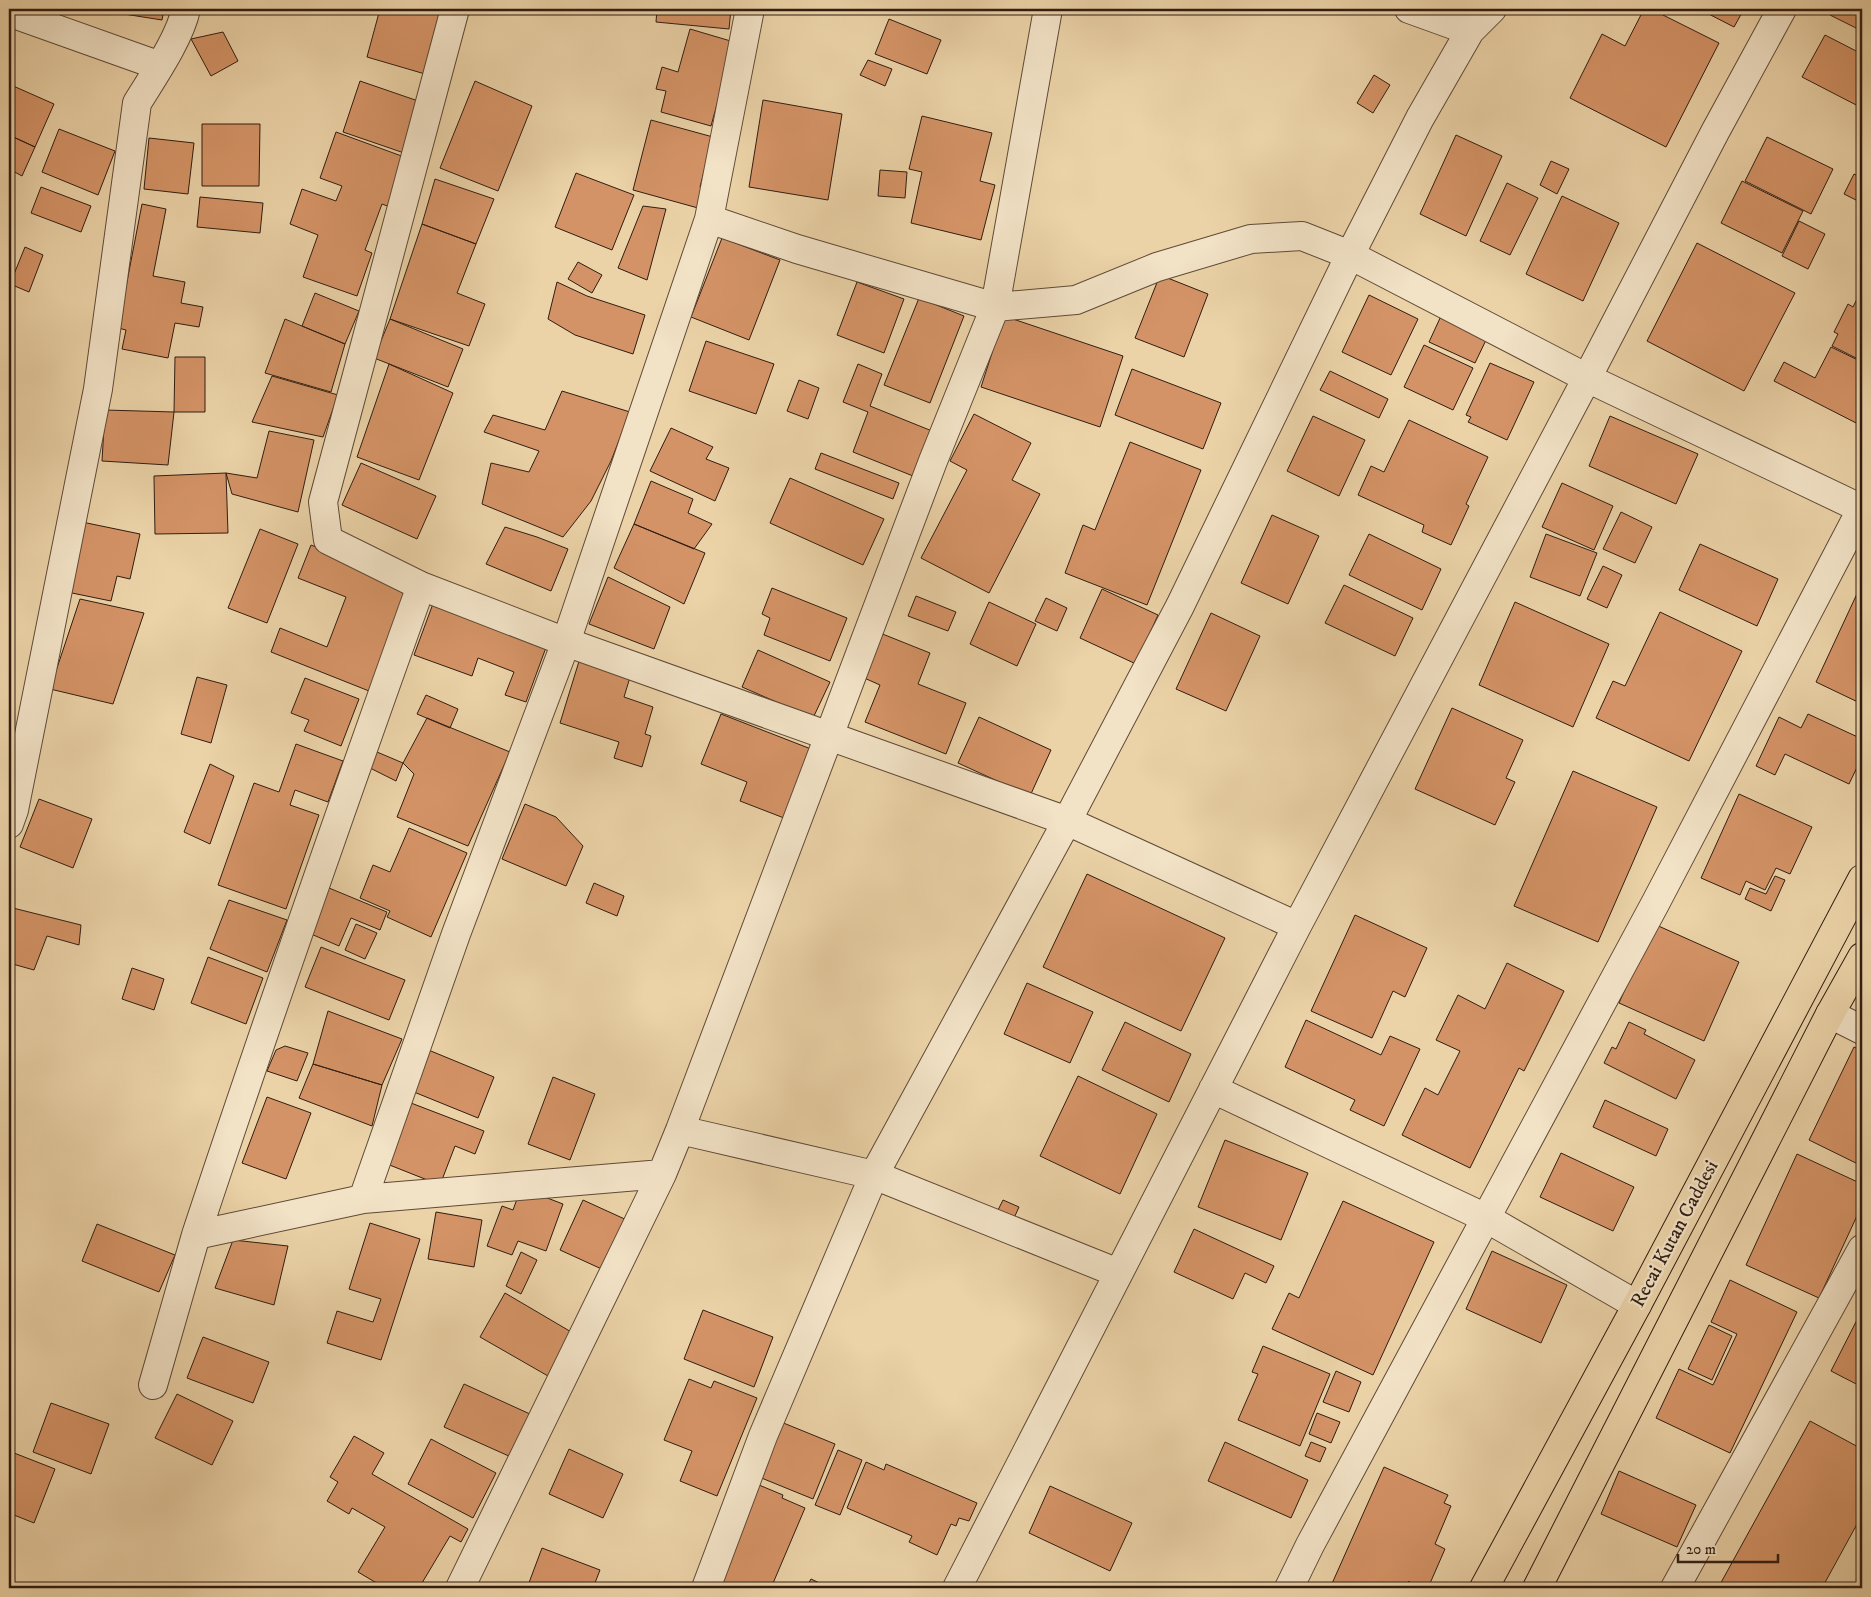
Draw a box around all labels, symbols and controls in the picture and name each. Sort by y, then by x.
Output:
street label: Recai Kutan Caddesi [1626,1156,1724,1312]
scale bar [1678,1532,1778,1564]
text: 20 m [1686,1540,1716,1559]

